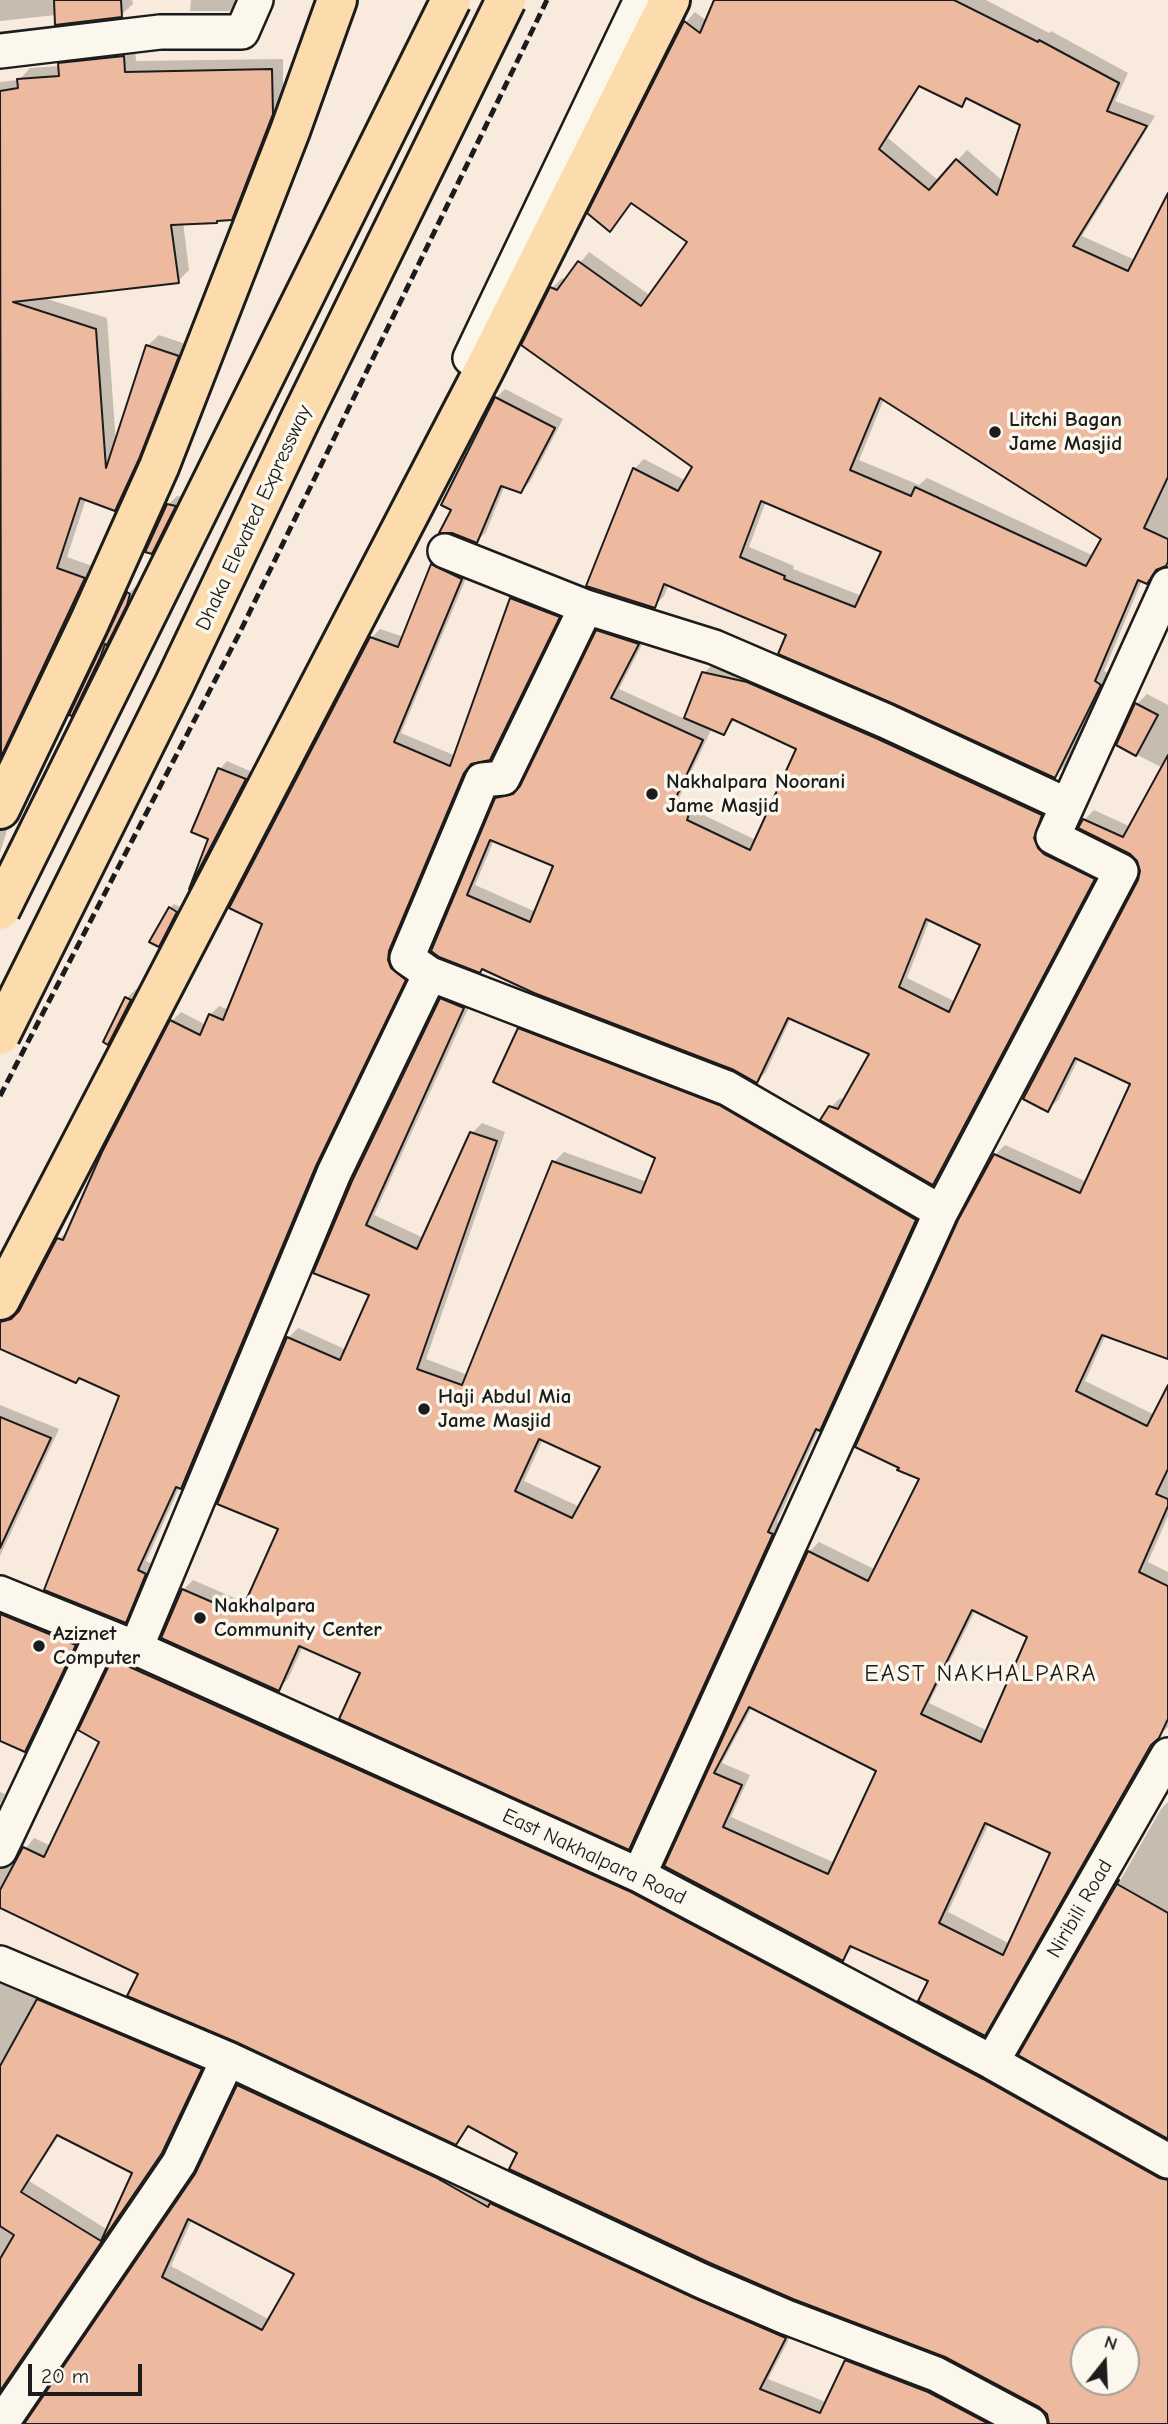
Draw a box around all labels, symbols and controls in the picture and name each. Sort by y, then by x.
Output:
street label: Dhaka Elevated Expressway [191,401,317,635]
place label: Litchi Bagan Jame Masjid [1009,407,1122,457]
marker: Litchi Bagan Jame Masjid [987,424,1003,440]
place label: Nakhalpara Noorani Jame Masjid [666,769,845,819]
marker: Nakhalpara Noorani Jame Masjid [644,786,660,802]
place label: Haji Abdul Mia Jame Masjid [438,1384,571,1434]
marker: Haji Abdul Mia Jame Masjid [416,1401,432,1417]
place label: Nakhalpara Community Center [214,1593,382,1643]
marker: Nakhalpara Community Center [192,1610,208,1626]
place label: Aziznet Computer [53,1621,140,1671]
marker: Aziznet Computer [31,1638,47,1654]
district label: EAST NAKHALPARA [866,1660,1096,1688]
street label: East Nakhalpara Road [498,1803,690,1911]
street label: Niribili Road [1042,1855,1118,1963]
north arrow [1070,2326,1140,2396]
text: N [1102,2331,1120,2355]
scale bar [32,2350,145,2394]
text: 20 m [41,2364,89,2388]

